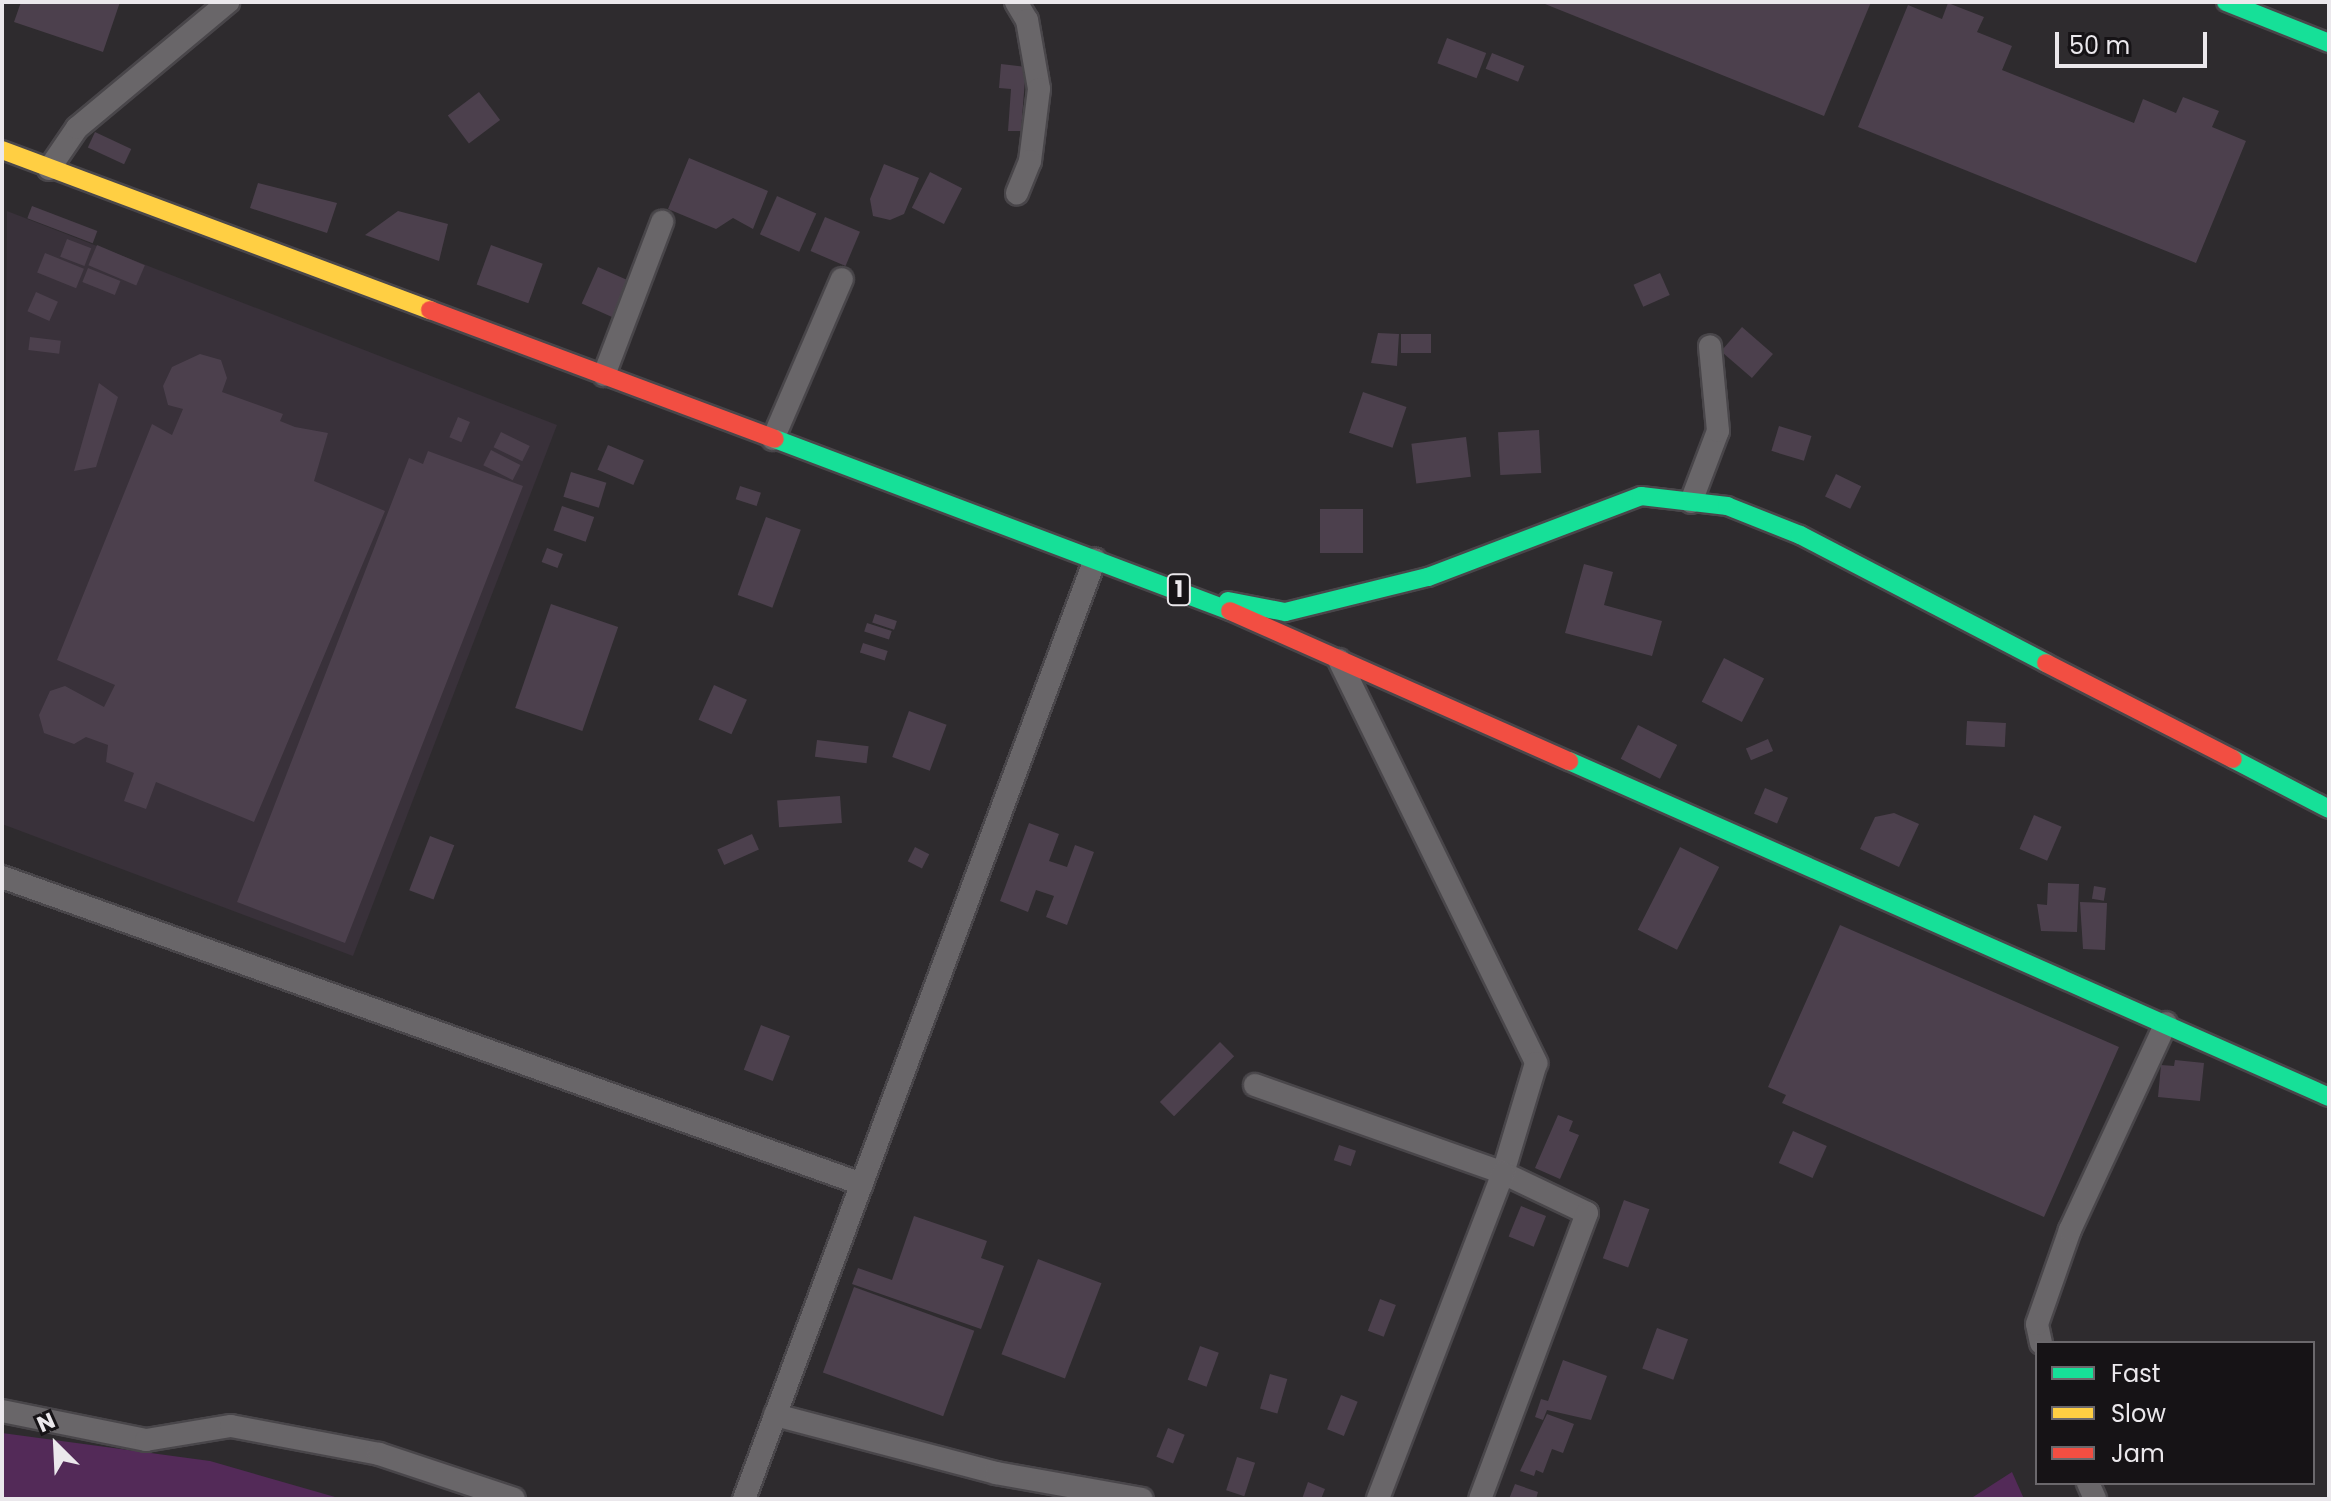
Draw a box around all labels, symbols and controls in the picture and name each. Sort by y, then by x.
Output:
scale bar [2059,16,2211,66]
text: 50 m [2069,29,2130,62]
road number: 1 [1165,572,1193,608]
legend [2035,1341,2315,1485]
text: Fast [2111,1357,2161,1390]
text: Slow [2111,1397,2166,1430]
north arrow [16,1405,96,1485]
text: N [32,1405,60,1440]
text: Jam [2111,1437,2165,1470]

